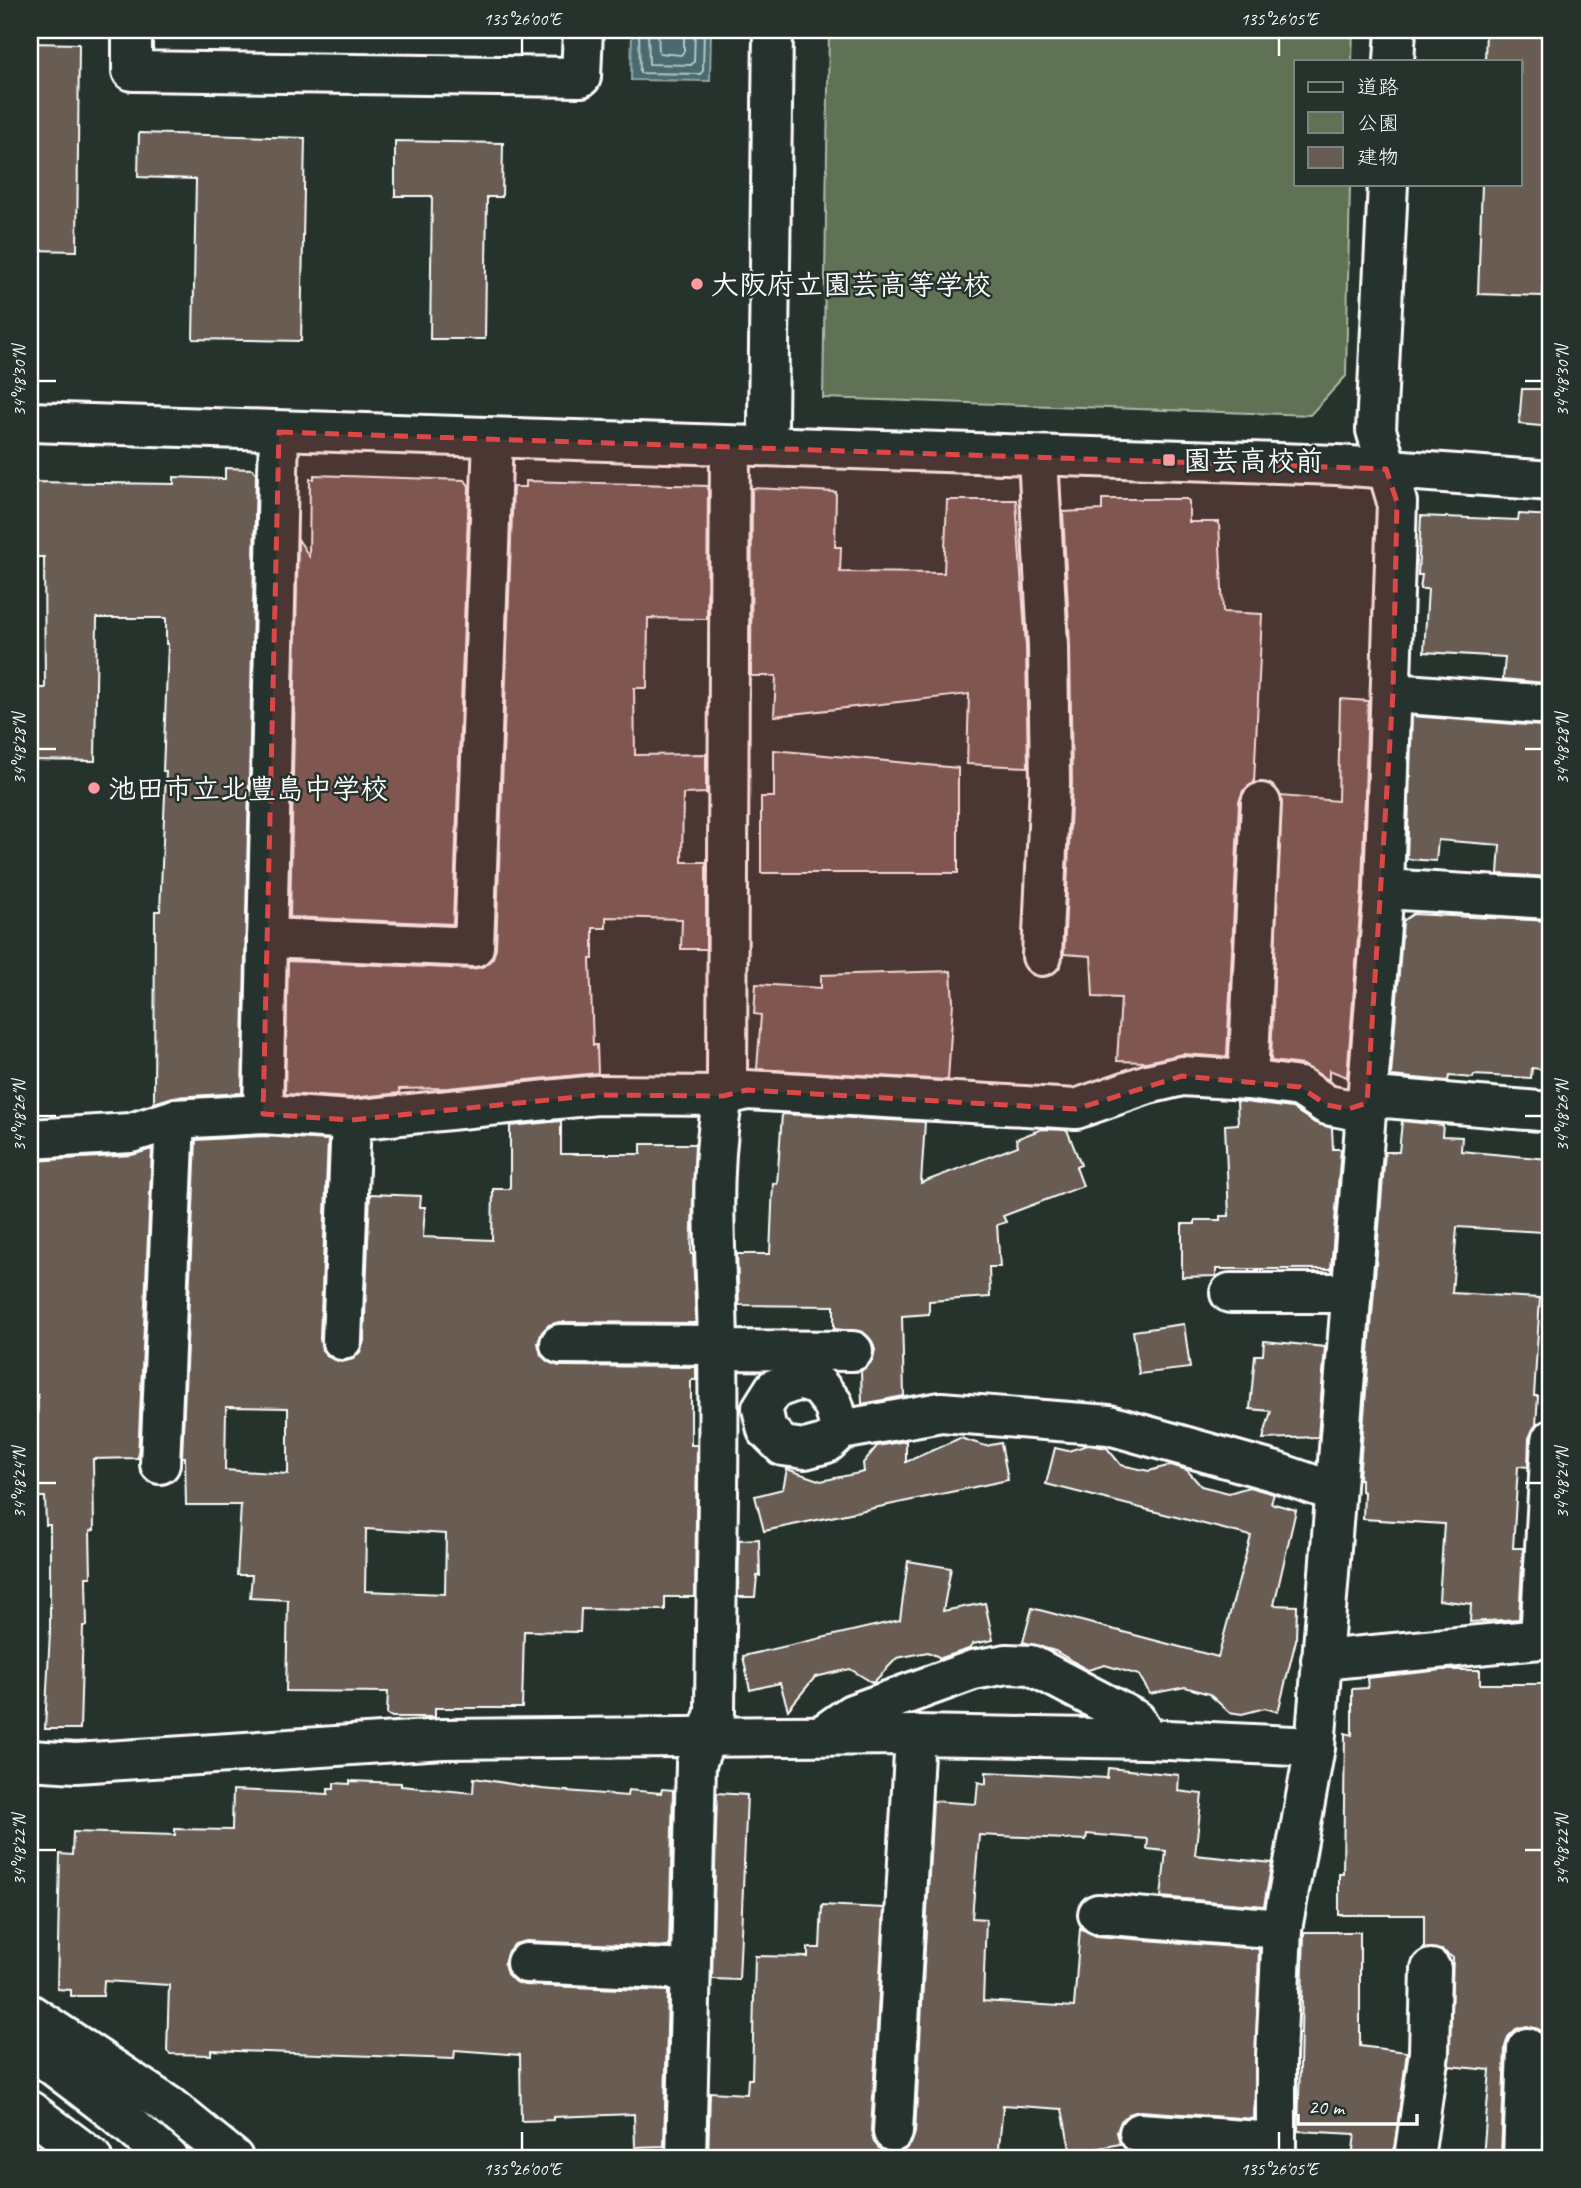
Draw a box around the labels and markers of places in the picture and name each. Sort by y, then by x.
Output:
place label: 大阪府立園芸高等学校 [711,267,991,302]
marker: 大阪府立園芸高等学校 [689,276,705,292]
place label: 園芸高校前 [1183,443,1323,478]
marker: 園芸高校前 [1161,452,1177,468]
place label: 池田市立北豊島中学校 [108,771,388,806]
marker: 池田市立北豊島中学校 [86,780,102,796]

